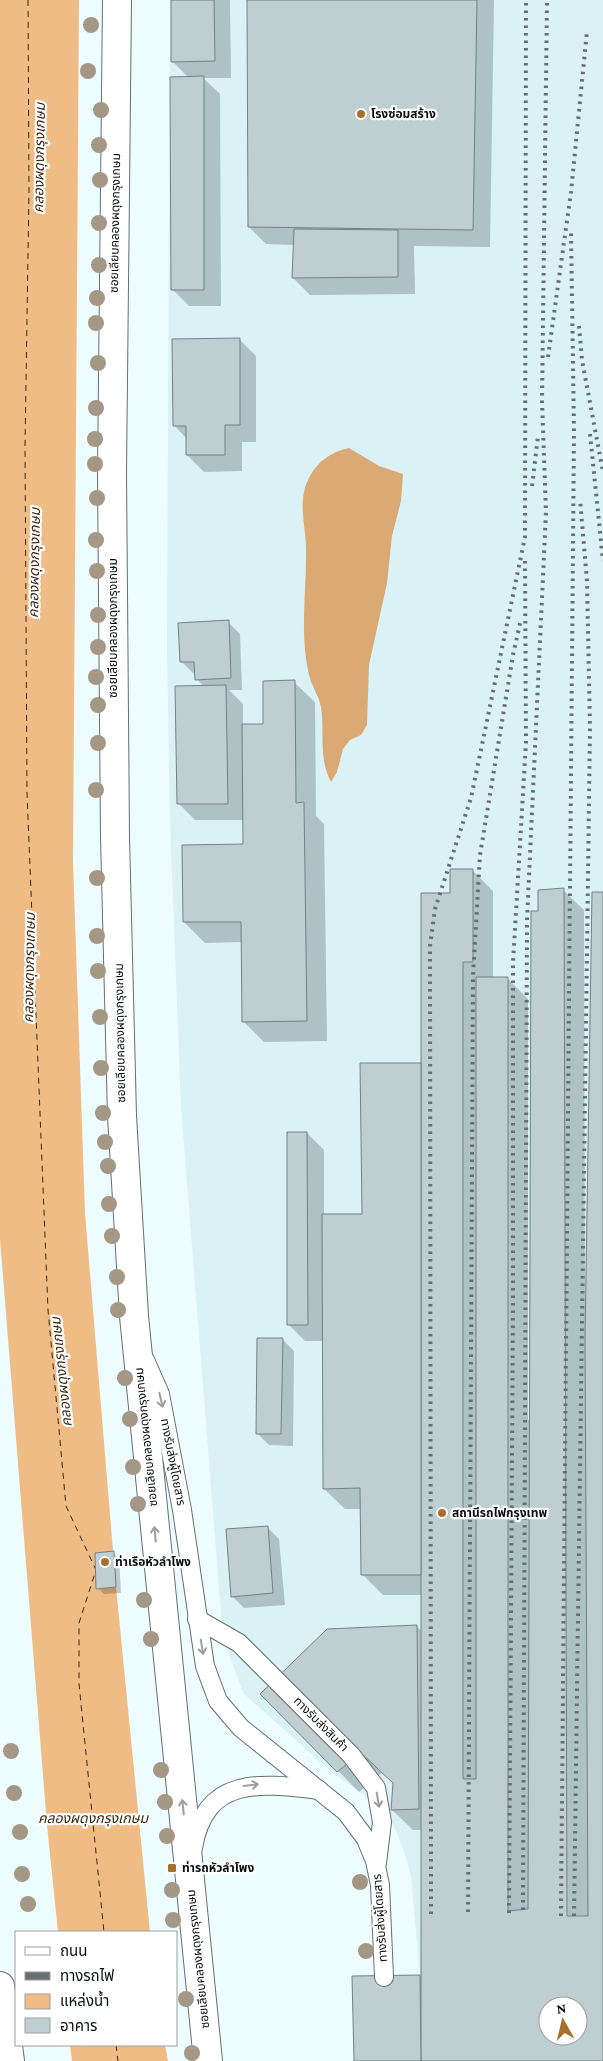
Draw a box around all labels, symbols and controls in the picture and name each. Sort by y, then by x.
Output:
water label: คลองผดุงกรุงเกษม [30,101,49,213]
place label: โรงซ่อมสร้าง [371,107,436,121]
marker: โรงซ่อมสร้าง [355,108,367,120]
street label: ซอยเลียบคลองผดุงกรุงเกษม [107,153,123,293]
water label: คลองผดุงกรุงเกษม [25,506,44,618]
street label: ซอยเลียบคลองผดุงกรุงเกษม [106,558,120,698]
water label: คลองผดุงกรุงเกษม [20,911,39,1023]
street label: ซอยเลียบคลองผดุงกรุงเกษม [112,963,128,1103]
water label: คลองผดุงกรุงเกษม [47,1315,76,1428]
street label: ซอยเลียบคลองผดุงกรุงเกษม [132,1367,160,1507]
one-way arrow [157,1392,166,1408]
street label: ทางรับส่งผู้โดยสาร [158,1417,188,1507]
place label: สถานีรถไฟกรุงเทพ [452,1506,547,1520]
marker: สถานีรถไฟกรุงเทพ [436,1507,448,1519]
one-way arrow [151,1526,160,1542]
place label: ท่าเรือหัวลำโพง [115,1555,191,1569]
marker: ท่าเรือหัวลำโพง [99,1556,111,1568]
one-way arrow [197,1638,207,1654]
street label: ทางรับส่งสินค้า [291,1694,351,1754]
one-way arrow [243,1780,259,1790]
one-way arrow [374,1791,383,1807]
one-way arrow [178,1800,188,1816]
water label: คลองผดุงกรุงเกษม [38,1810,149,1827]
place label: ท่ารถหัวลำโพง [182,1861,254,1875]
marker: ท่ารถหัวลำโพง [166,1862,178,1874]
street label: ทางรับส่งผู้โดยสาร [370,1873,390,1963]
street label: ซอยเลียบคลองผดุงกรุงเกษม [184,1889,212,2029]
legend [15,1931,178,2046]
text: ถนน [60,1943,87,1959]
text: ทางรถไฟ [60,1968,114,1984]
text: แหล่งน้ำ [60,1990,109,2009]
north arrow [538,1996,588,2046]
text: N [555,1999,567,2017]
text: อาคาร [60,2018,97,2034]

